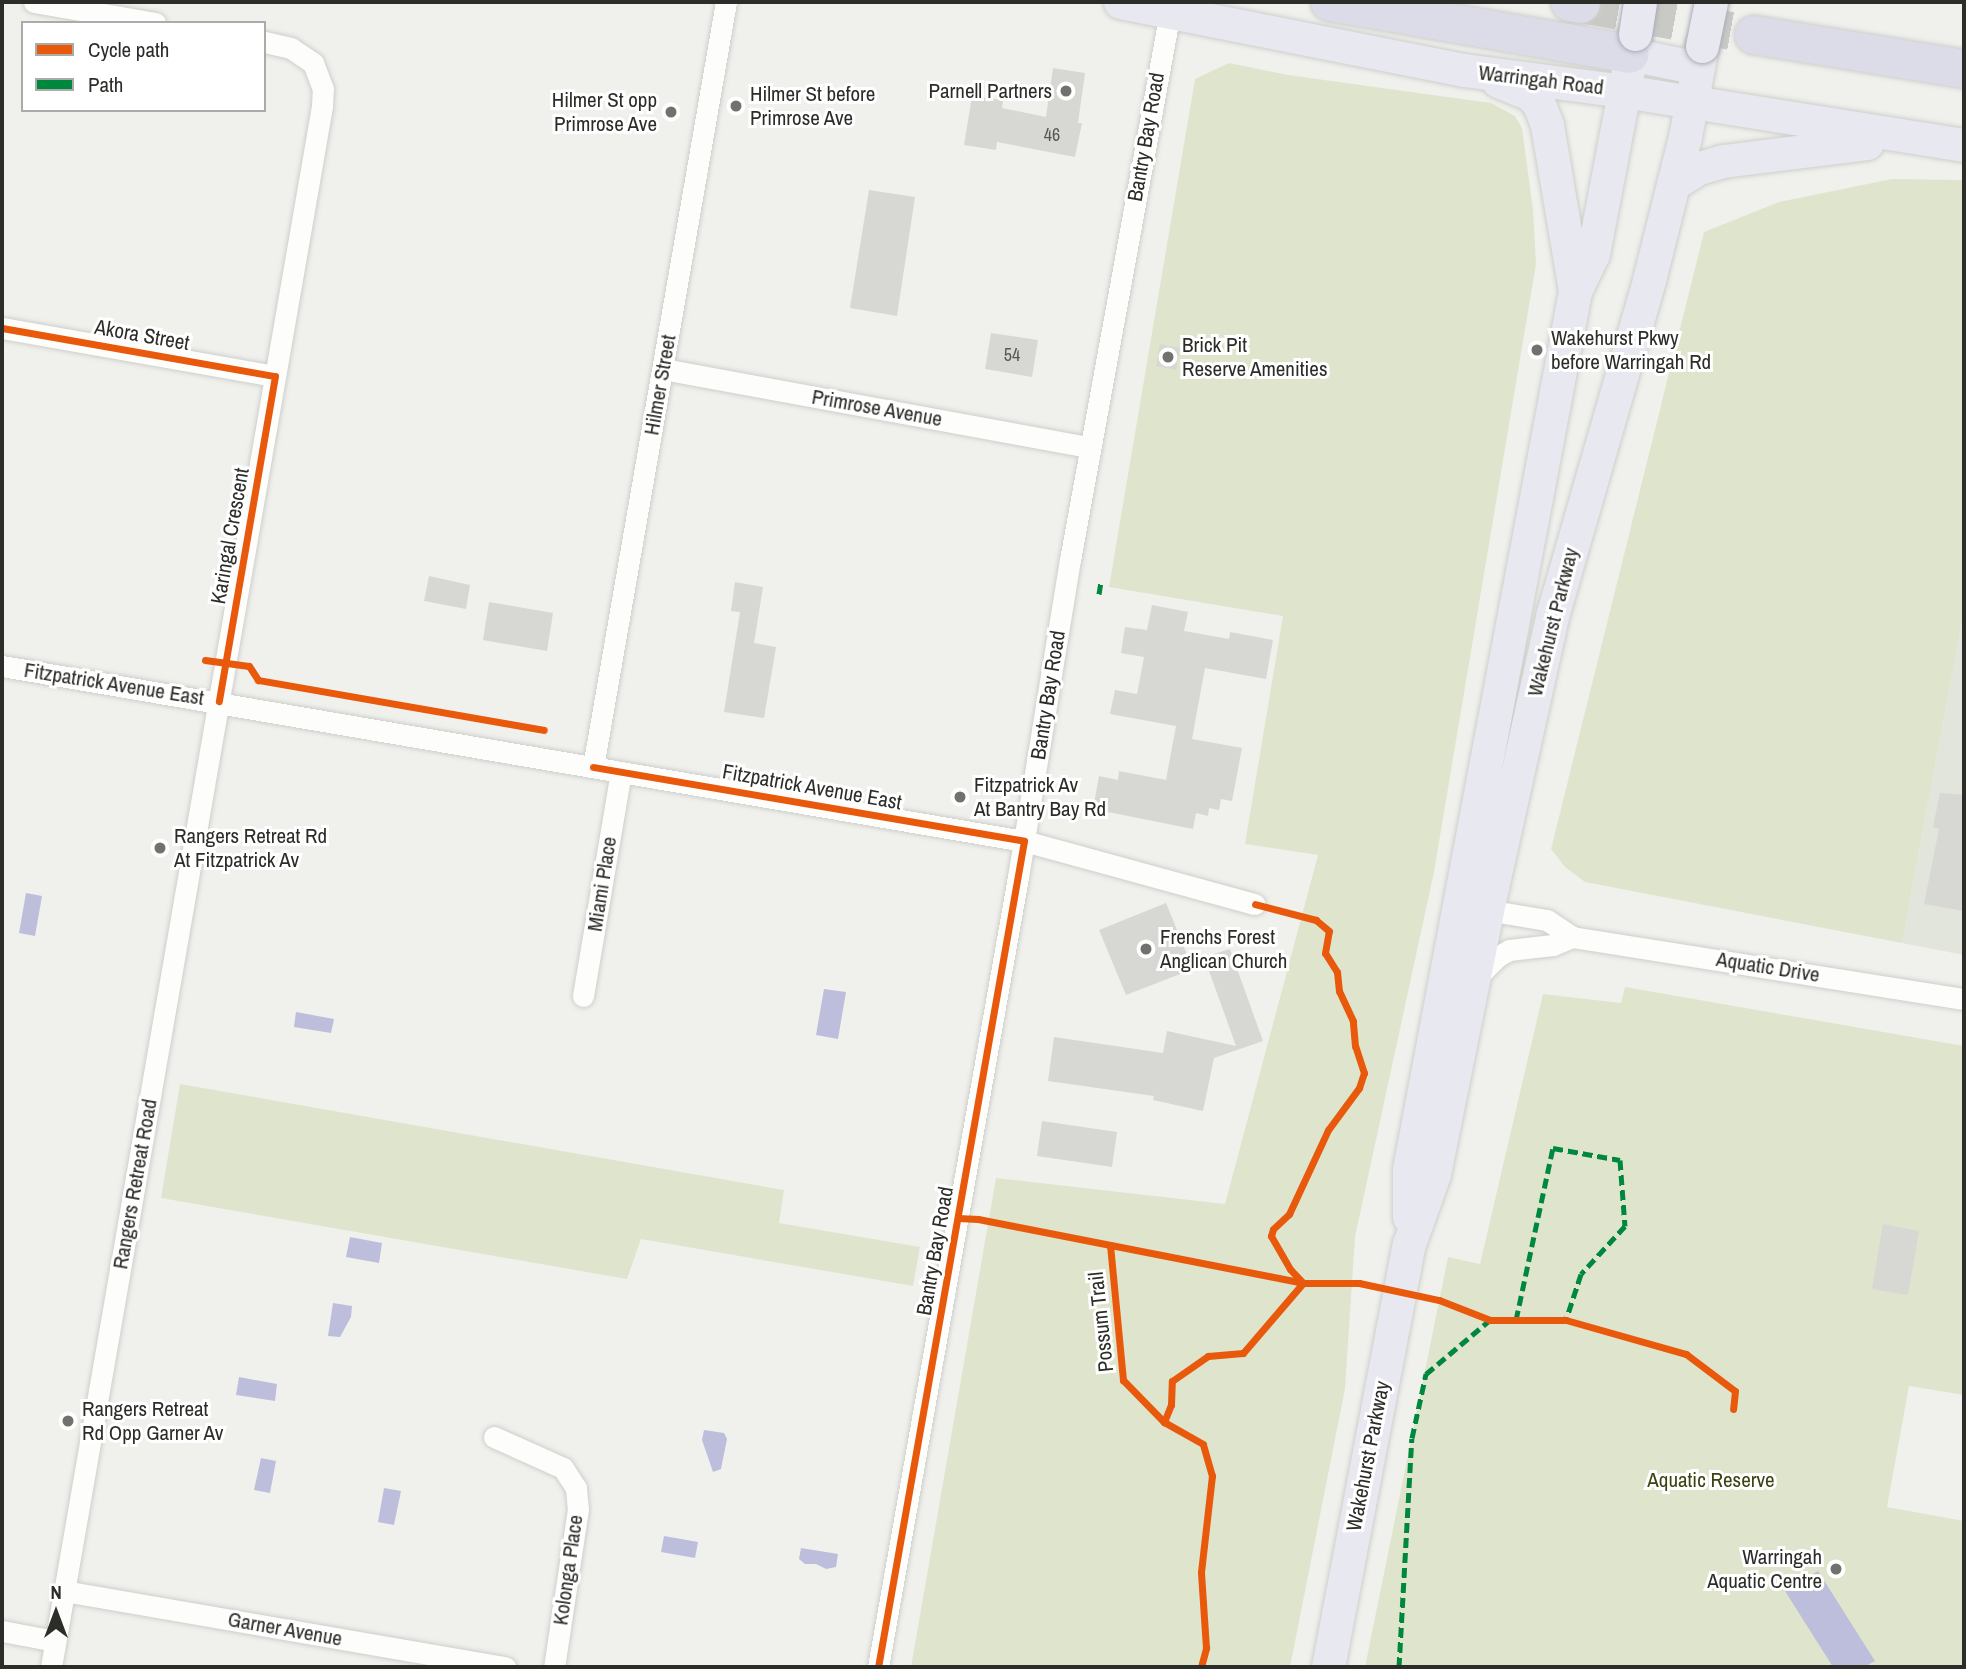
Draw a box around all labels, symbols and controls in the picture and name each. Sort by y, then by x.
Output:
legend [21,21,266,112]
text: Cycle path [88,35,169,64]
street label: Warringah Road [1477,60,1605,100]
text: Path [88,70,123,99]
street label: Bantry Bay Road [1122,71,1170,203]
place label: Parnell Partners [929,78,1052,104]
place label: Hilmer St before Primrose Ave [750,81,875,131]
marker: Parnell Partners [1058,83,1074,99]
place label: Hilmer St opp Primrose Ave [552,87,657,137]
marker: Hilmer St before Primrose Ave [728,98,744,114]
marker: Hilmer St opp Primrose Ave [663,104,679,120]
house number: 46 [1044,124,1060,146]
street label: Akora Street [93,314,191,356]
place label: Wakehurst Pkwy before Warringah Rd [1551,325,1711,375]
place label: Brick Pit Reserve Amenities [1182,332,1328,382]
street label: Hilmer Street [639,333,681,437]
marker: Wakehurst Pkwy before Warringah Rd [1529,342,1545,358]
house number: 54 [1004,344,1020,366]
marker: Brick Pit Reserve Amenities [1160,349,1176,365]
street label: Primrose Avenue [809,384,945,432]
street label: Karingal Crescent [206,466,254,606]
street label: Wakehurst Parkway [1522,545,1584,699]
street label: Bantry Bay Road [1025,629,1071,761]
street label: Fitzpatrick Avenue East [22,657,206,711]
street label: Fitzpatrick Avenue East [720,759,904,815]
place label: Fitzpatrick Av At Bantry Bay Rd [974,772,1106,822]
marker: Fitzpatrick Av At Bantry Bay Rd [952,789,968,805]
place label: Rangers Retreat Rd At Fitzpatrick Av [174,823,327,873]
street label: Miami Place [582,835,622,933]
marker: Rangers Retreat Rd At Fitzpatrick Av [152,840,168,856]
place label: Frenchs Forest Anglican Church [1160,924,1287,974]
marker: Frenchs Forest Anglican Church [1138,941,1154,957]
street label: Aquatic Drive [1715,946,1821,988]
street label: Rangers Retreat Road [108,1097,162,1271]
street label: Bantry Bay Road [911,1185,959,1317]
street label: Possum Trail [1083,1271,1119,1373]
street label: Wakehurst Parkway [1341,1379,1395,1533]
place label: Rangers Retreat Rd Opp Garner Av [82,1396,224,1446]
marker: Rangers Retreat Rd Opp Garner Av [60,1413,76,1429]
park label: Aquatic Reserve [1647,1467,1775,1493]
street label: Kolonga Place [548,1513,588,1627]
place label: Warringah Aquatic Centre [1707,1544,1822,1594]
marker: Warringah Aquatic Centre [1828,1561,1844,1577]
north arrow [21,1578,91,1648]
text: N [50,1579,62,1605]
street label: Garner Avenue [225,1606,345,1652]

